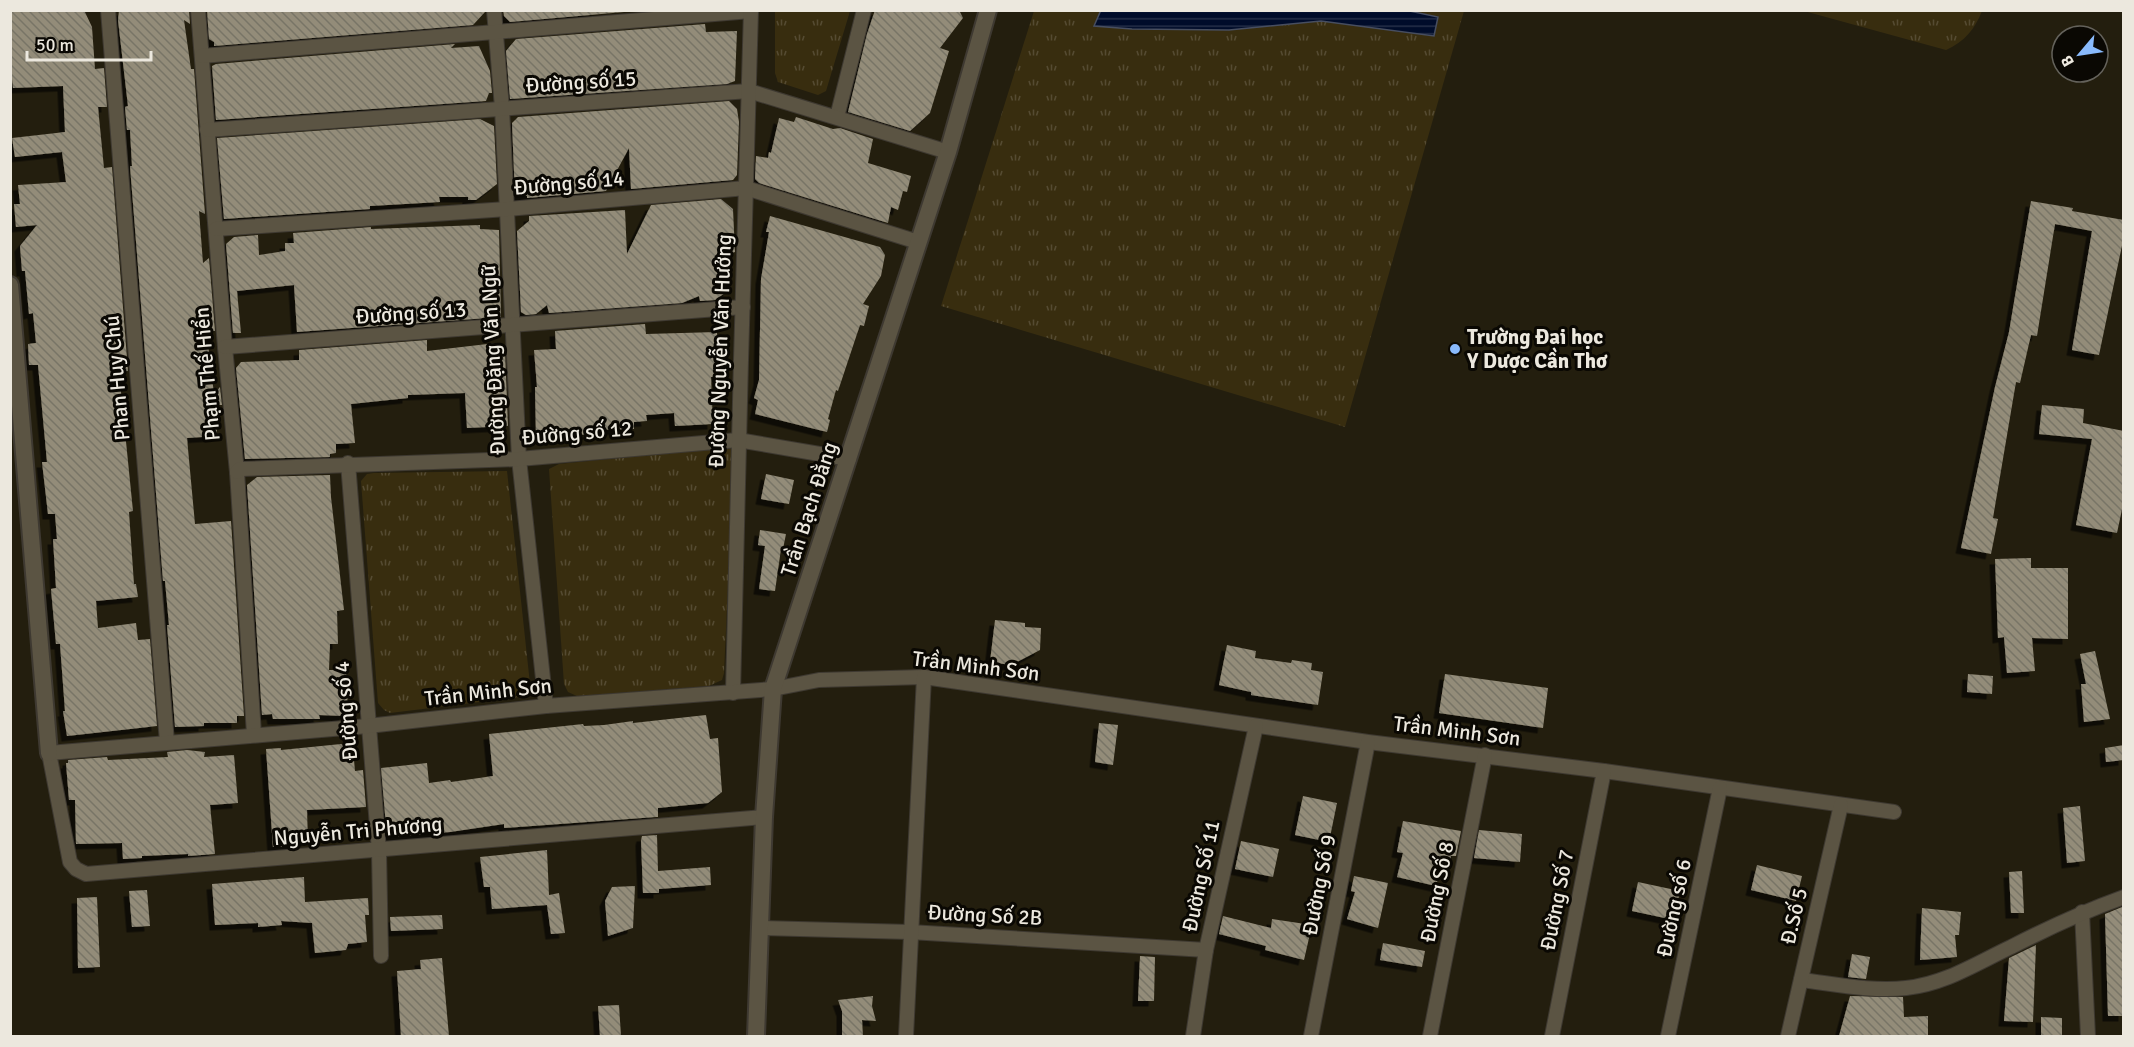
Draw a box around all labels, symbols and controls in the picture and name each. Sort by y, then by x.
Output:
scale bar [27,24,152,62]
north arrow [2050,24,2110,84]
text: 50 m [36,34,74,56]
text: B [2057,51,2079,70]
street label: Đường số 15 [525,65,637,99]
street label: Đường số 14 [513,165,625,201]
street label: Đường Nguyễn Văn Hưởng [703,234,737,468]
street label: Đường Đặng Văn Ngữ [475,263,511,456]
street label: Đường số 13 [355,296,467,330]
street label: Phạm Thế Hiển [187,306,226,442]
street label: Phan Huy Chú [99,314,135,442]
place label: Trường Đại học Y Dược Cần Thơ [1466,324,1608,374]
marker: Trường Đại học Y Dược Cần Thơ [1448,342,1462,356]
street label: Đường số 12 [521,415,633,451]
street label: Trần Bạch Đằng [775,439,843,579]
street label: Trần Minh Sơn [911,645,1041,687]
street label: Đường số 4 [329,660,363,762]
street label: Trần Minh Sơn [423,672,553,712]
street label: Trần Minh Sơn [1392,710,1522,752]
street label: Nguyễn Tri Phương [273,811,443,851]
street label: Đường Số 11 [1176,818,1226,934]
street label: Đường Số 9 [1296,832,1342,938]
street label: Đường Số 8 [1414,839,1460,945]
street label: Đường Số 7 [1534,847,1580,953]
street label: Đường số 6 [1651,857,1697,959]
street label: Đ.Số 5 [1775,885,1813,947]
street label: Đường Số 2B [927,899,1043,931]

